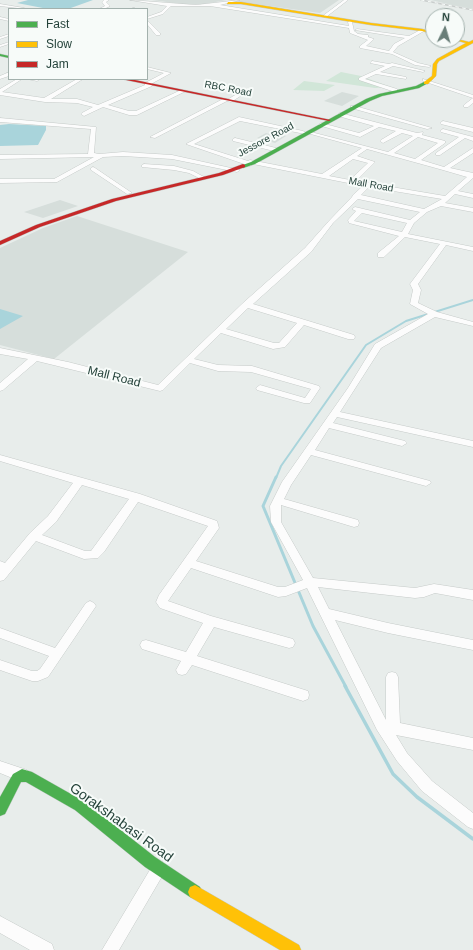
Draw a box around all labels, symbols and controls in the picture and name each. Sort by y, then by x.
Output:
legend [8,8,148,80]
north arrow [425,8,465,48]
text: N [441,11,450,23]
text: Fast [46,17,69,31]
text: Slow [46,37,72,51]
text: Jam [46,57,69,71]
street label: RBC Road [203,79,253,99]
street label: Jessore Road [236,120,296,160]
street label: Mall Road [348,175,394,195]
street label: Mall Road [86,363,142,391]
street label: Gorakshabasi Road [66,780,176,866]

